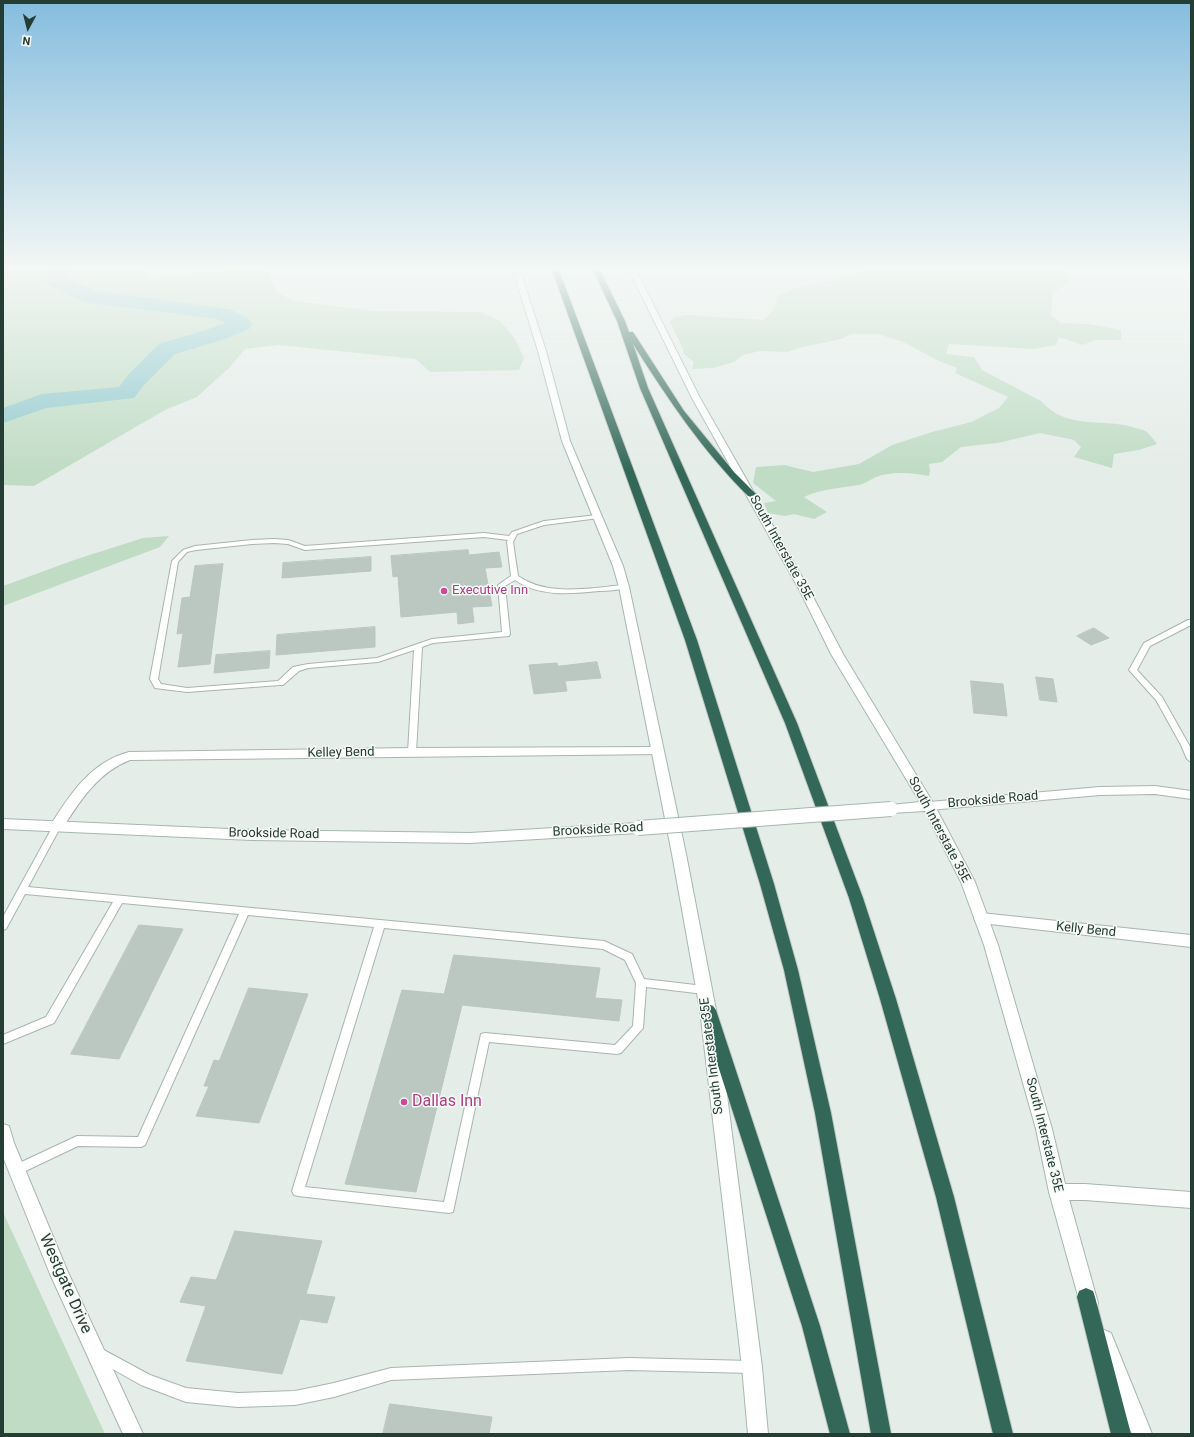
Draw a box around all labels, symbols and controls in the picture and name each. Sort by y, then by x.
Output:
north arrow [8,8,48,48]
text: N [22,33,31,47]
street label: South Interstate 35E [746,493,816,603]
place label: Executive Inn [452,583,528,599]
marker: Executive Inn [439,586,449,596]
street label: Kelley Bend [307,745,375,761]
street label: South Interstate 35E [905,774,973,886]
street label: Brookside Road [947,788,1039,812]
street label: Brookside Road [552,820,644,840]
street label: Brookside Road [228,825,320,843]
street label: Kelly Bend [1055,919,1117,941]
street label: South Interstate 35E [697,997,727,1115]
street label: South Interstate 35E [1022,1076,1066,1194]
place label: Dallas Inn [412,1092,482,1112]
marker: Dallas Inn [399,1097,409,1107]
street label: Westgate Drive [34,1231,96,1337]

